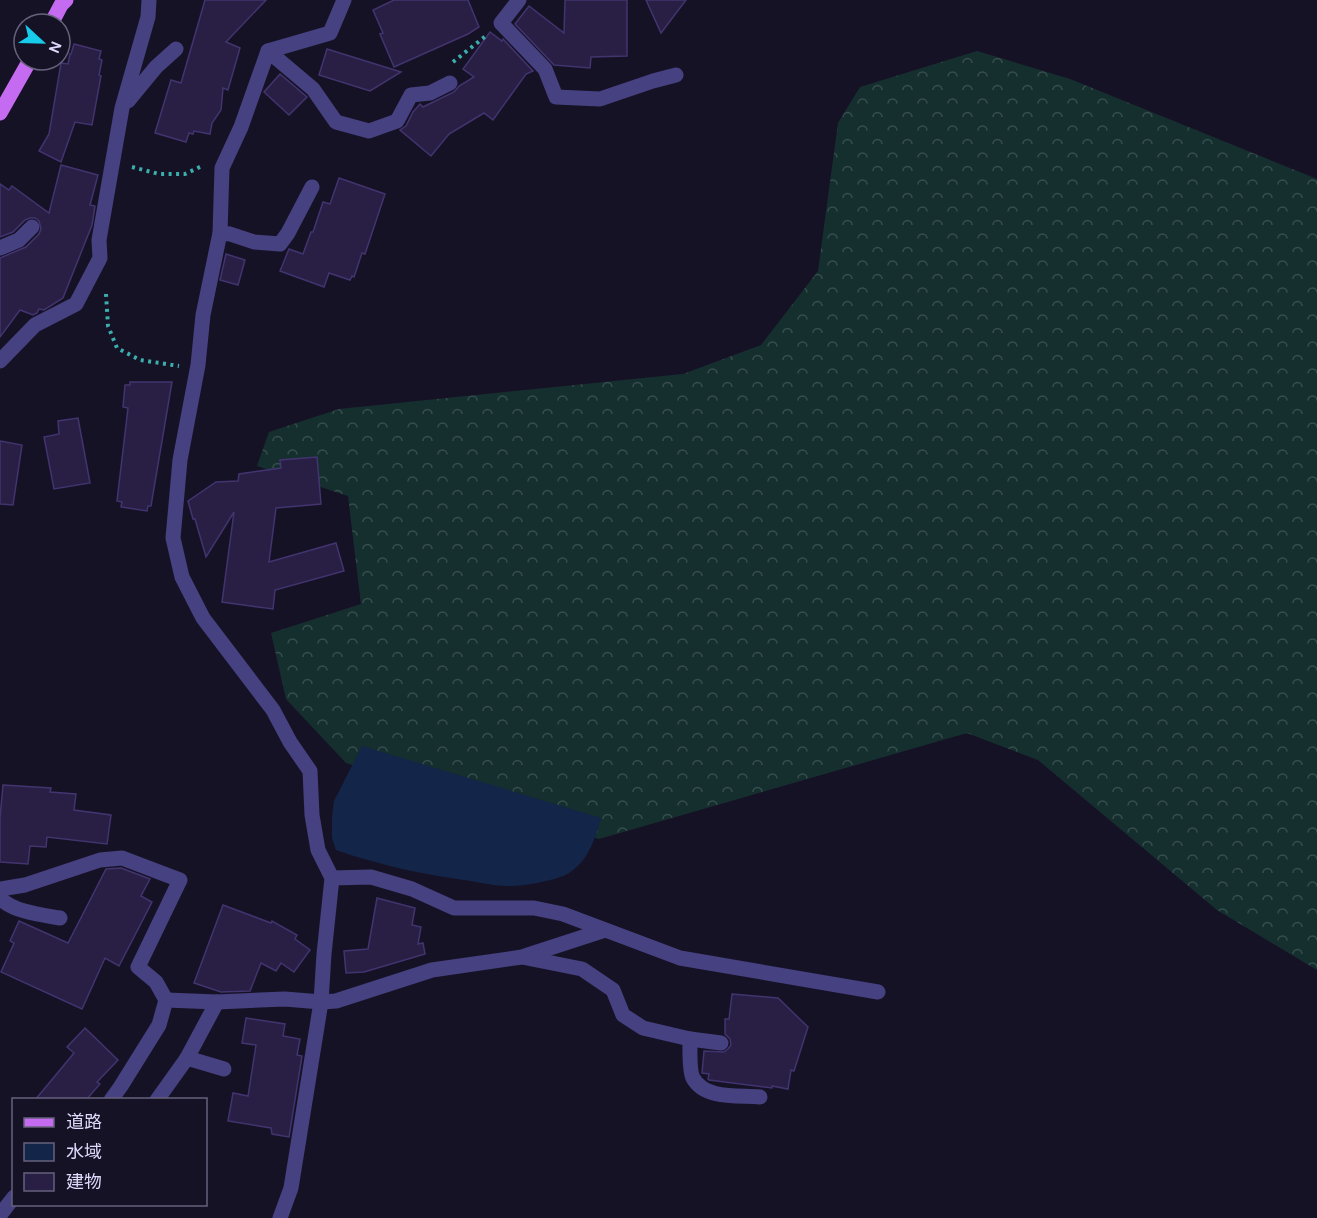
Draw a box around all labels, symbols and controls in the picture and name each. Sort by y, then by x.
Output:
north arrow [12,12,72,72]
text: N [44,39,66,56]
legend [12,1098,207,1206]
text: 道路 [66,1111,102,1133]
text: 水域 [66,1141,102,1163]
text: 建物 [66,1171,102,1193]

